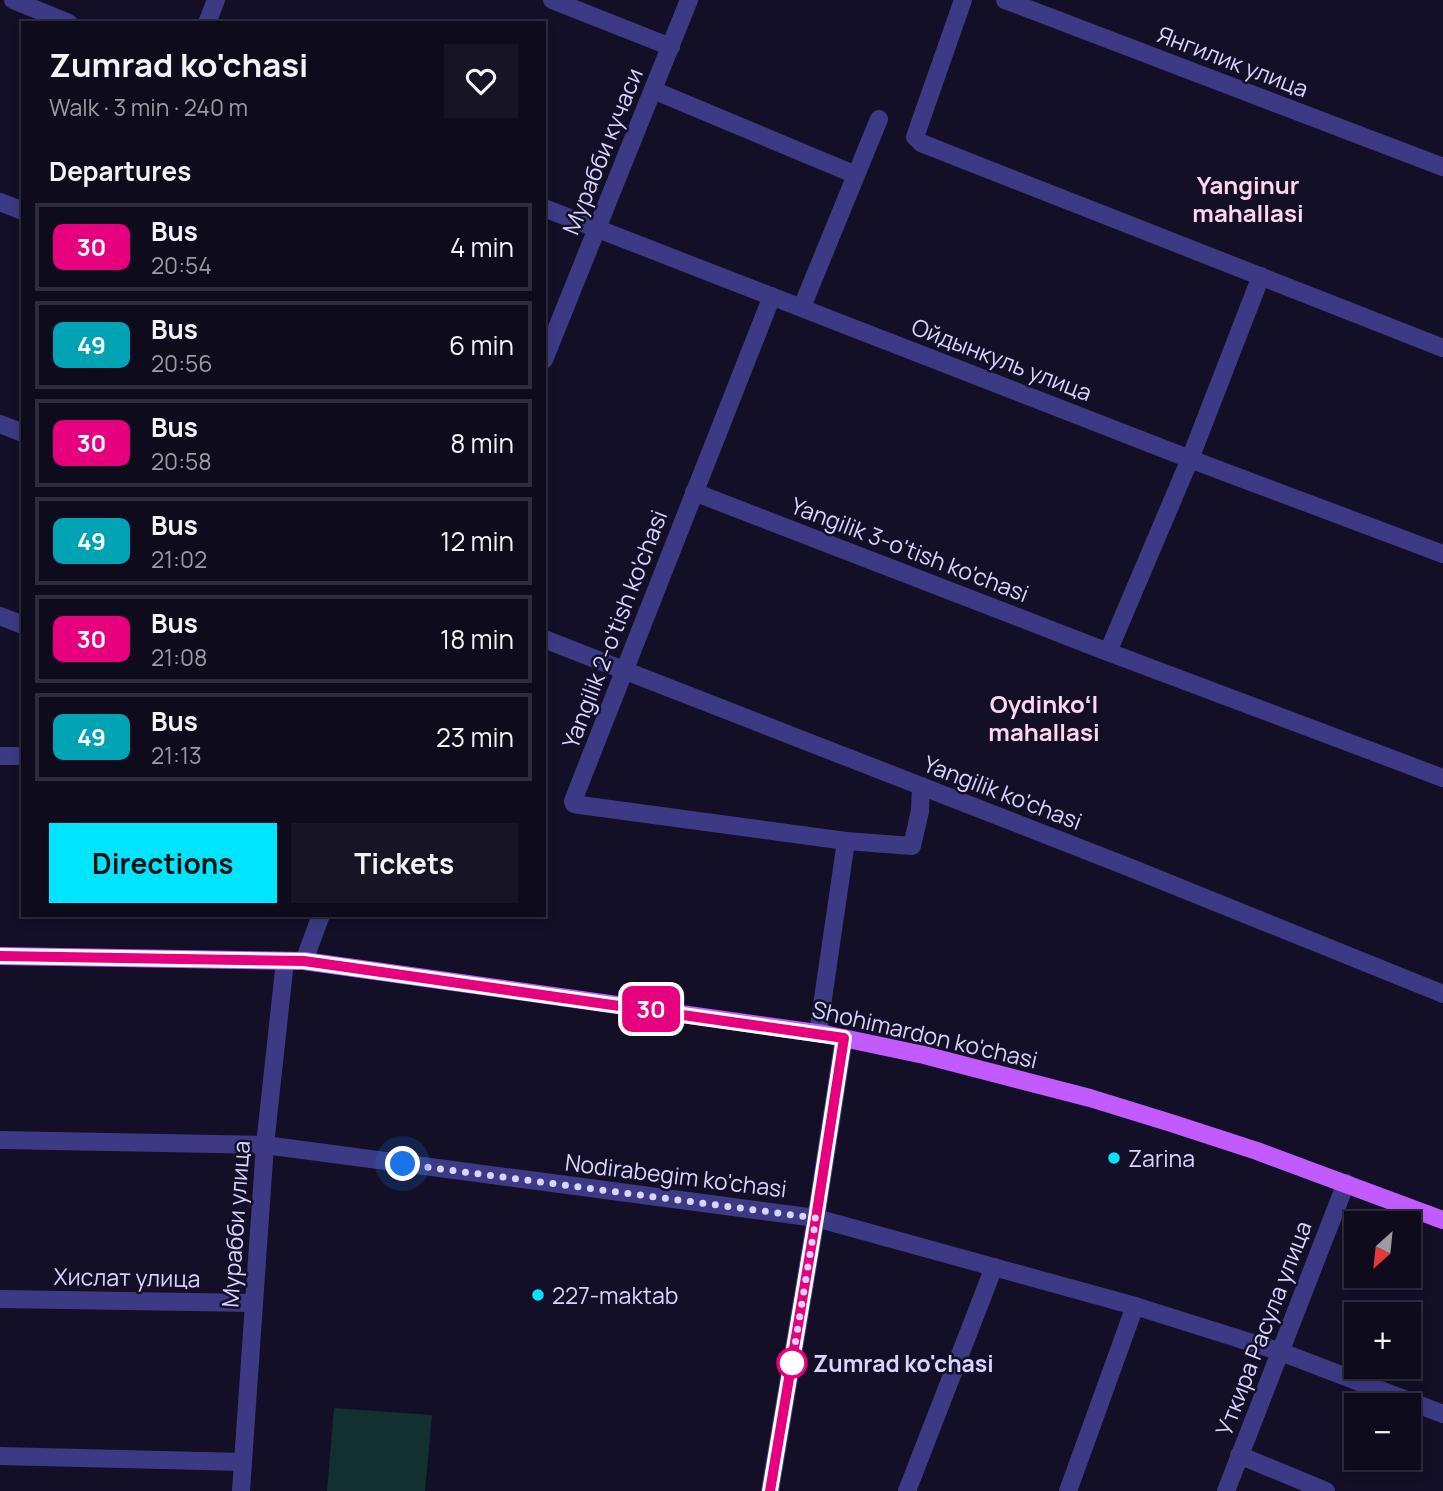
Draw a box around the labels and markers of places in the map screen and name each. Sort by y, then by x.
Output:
place label: Zarina [1128,1142,1195,1174]
marker: Zarina [1106,1150,1122,1166]
place label: 227-maktab [552,1279,678,1311]
marker: 227-maktab [530,1287,546,1303]
place label: Zumrad ko'chasi [813,1347,994,1379]
marker: Zumrad ko'chasi [777,1348,807,1378]

